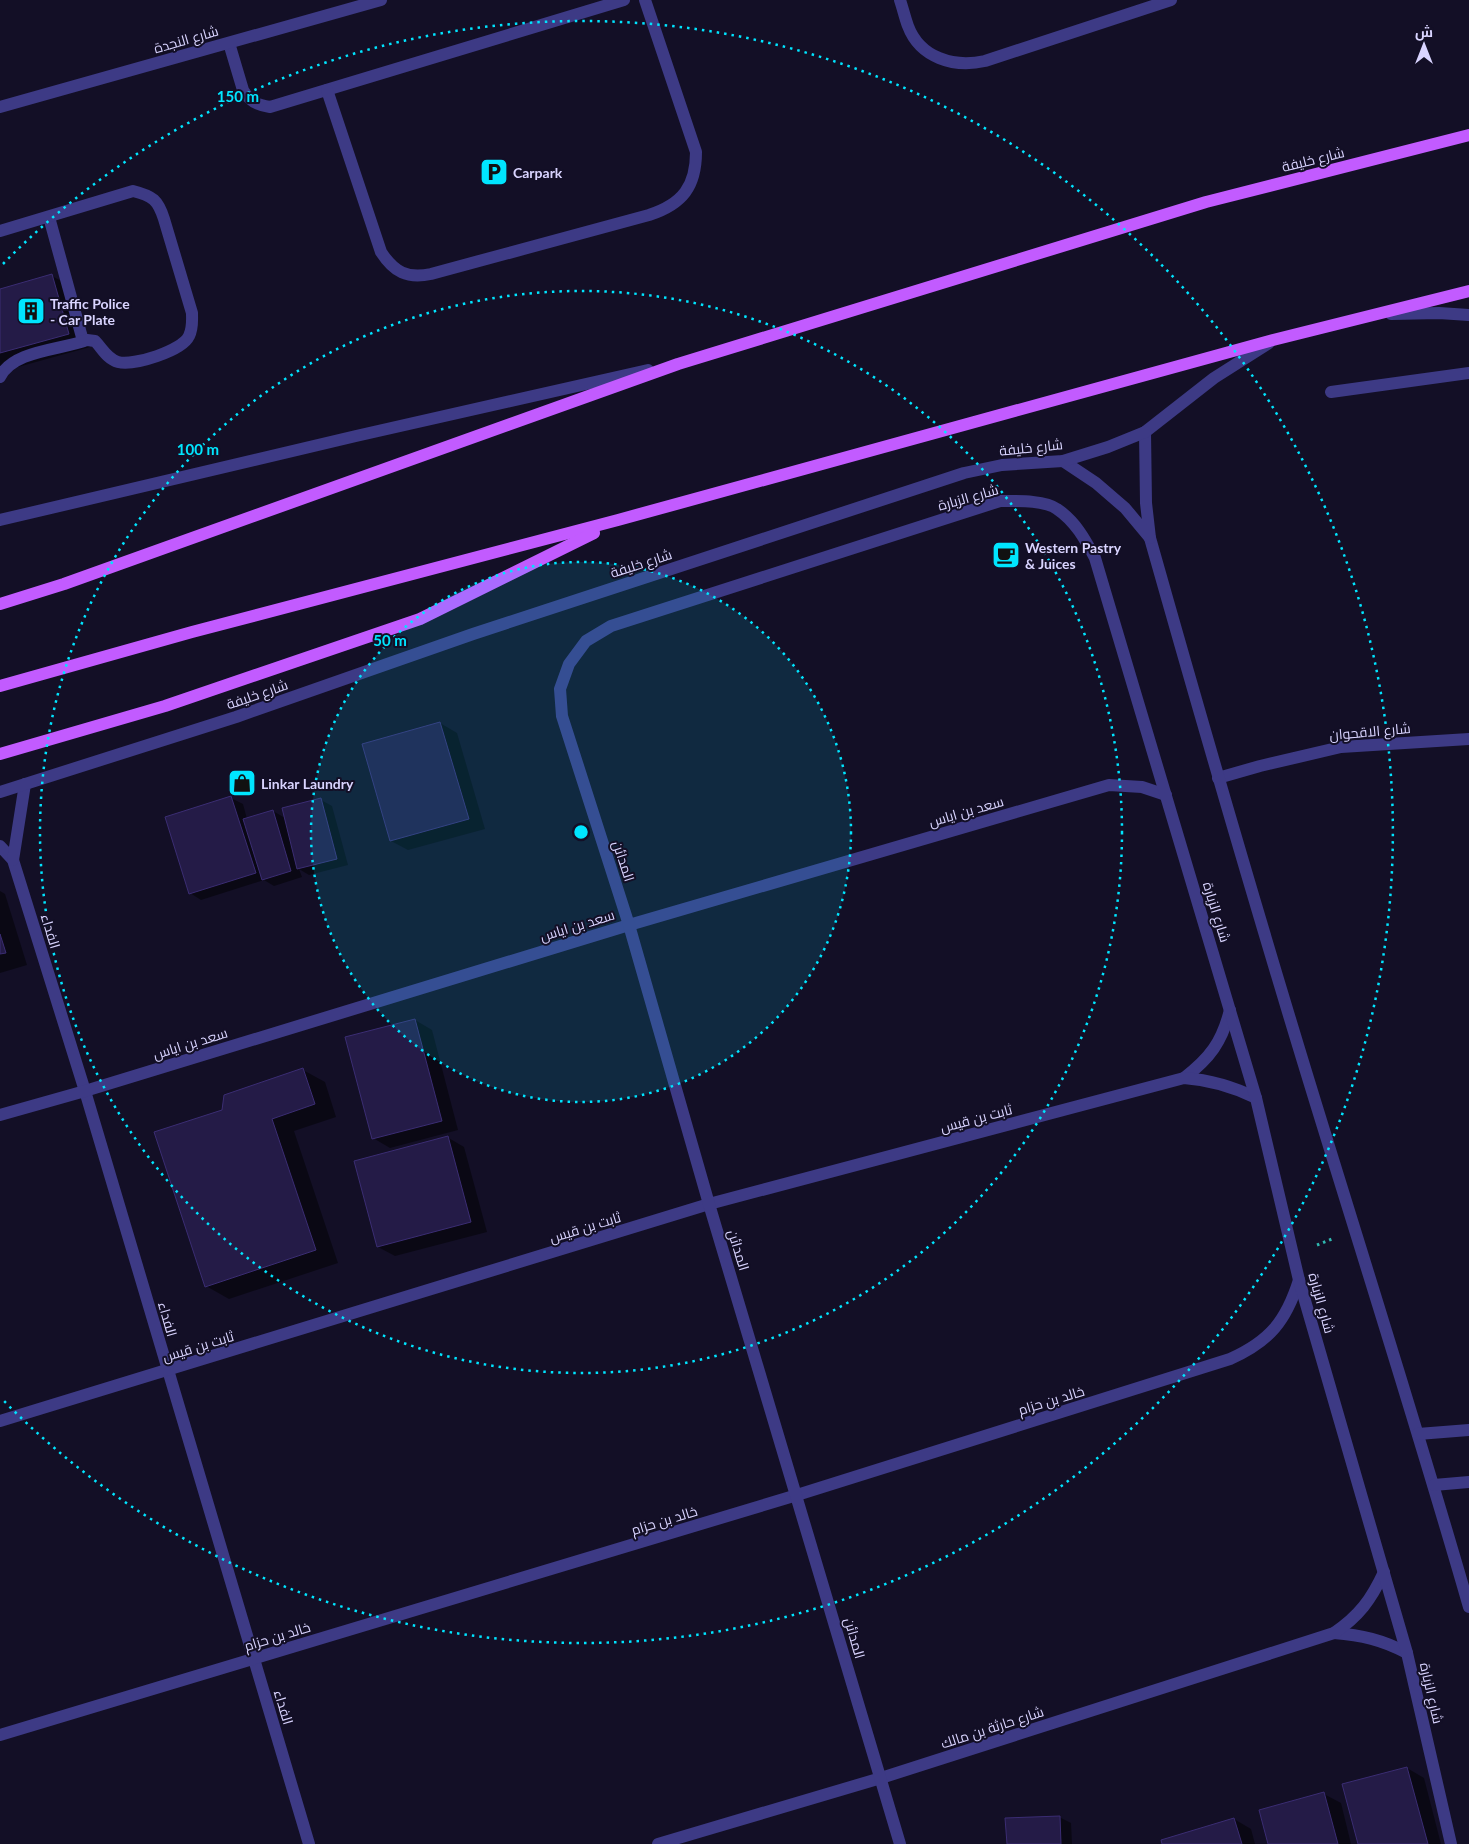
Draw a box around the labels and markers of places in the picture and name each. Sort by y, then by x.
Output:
parking icon: Carpark [479,157,509,187]
place label: Carpark [513,164,563,181]
place label: Traffic Police - Car Plate [50,295,130,328]
building icon: Traffic Police - Car Plate [16,296,46,326]
place label: Western Pastry & Juices [1025,539,1122,572]
cafe icon: Western Pastry & Juices [991,540,1021,570]
shop icon: Linkar Laundry [227,768,257,798]
place label: Linkar Laundry [261,775,354,792]
centre of rings [572,823,590,841]

